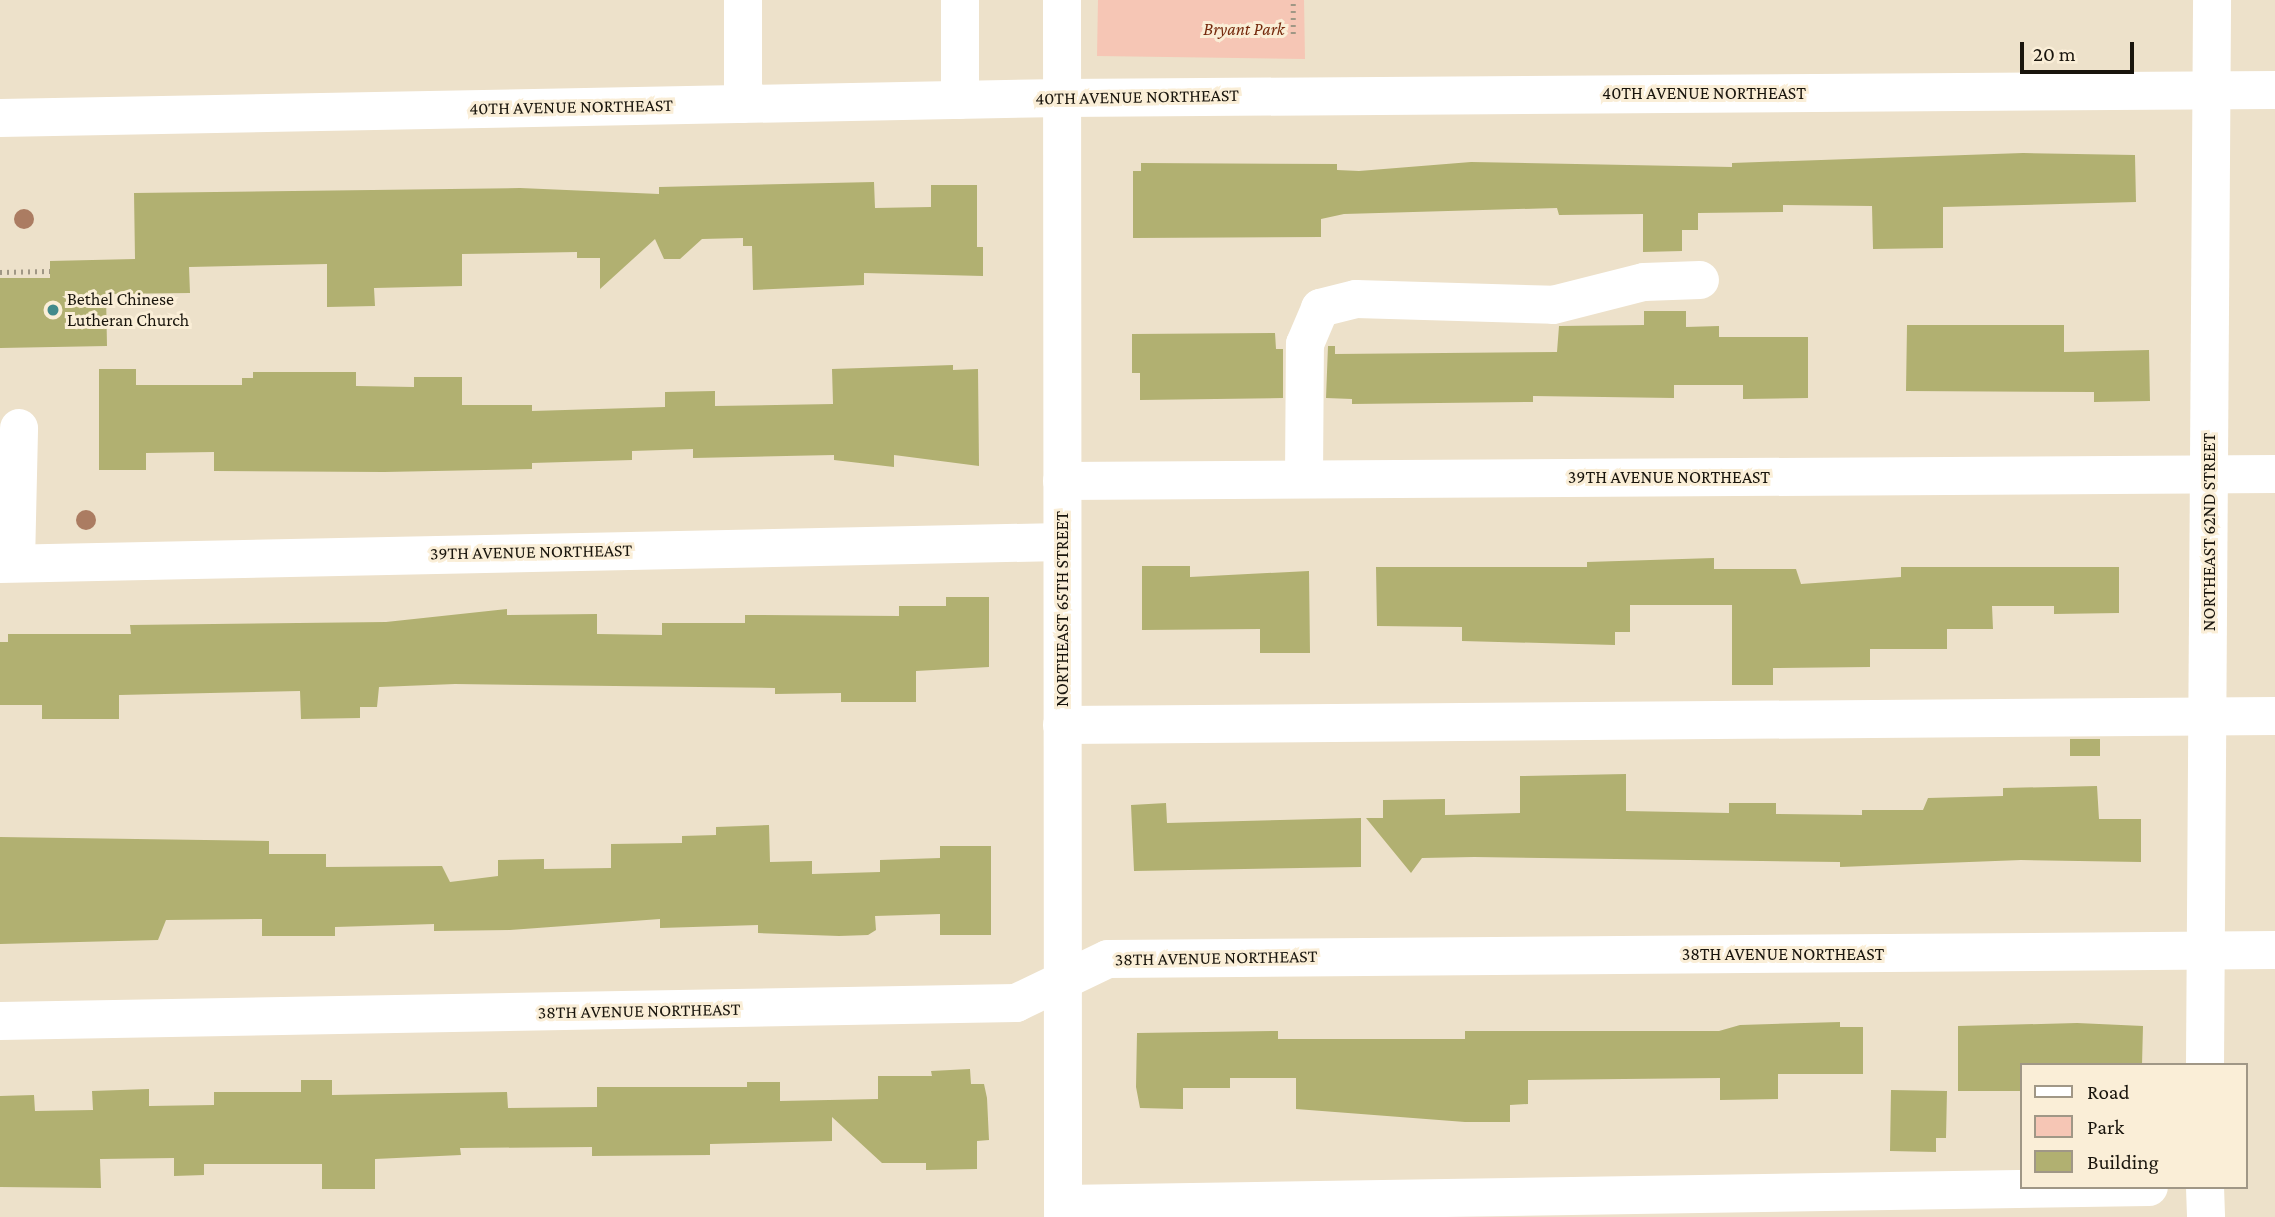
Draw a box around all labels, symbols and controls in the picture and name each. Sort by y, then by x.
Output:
park label: Bryant Park [1203,18,1285,40]
scale bar [2023,28,2137,72]
text: 20 m [2033,42,2076,66]
street label: 40TH AVENUE NORTHEAST [1602,82,1806,104]
street label: 40TH AVENUE NORTHEAST [1035,84,1239,110]
street label: 40TH AVENUE NORTHEAST [469,94,673,120]
place label: Bethel Chinese Lutheran Church [67,289,189,332]
marker: Bethel Chinese Lutheran Church [45,302,61,318]
street label: NORTHEAST 62ND STREET [2198,433,2220,631]
street label: 39TH AVENUE NORTHEAST [1568,466,1770,488]
street label: NORTHEAST 65TH STREET [1051,511,1073,707]
street label: 39TH AVENUE NORTHEAST [430,539,632,565]
street label: 38TH AVENUE NORTHEAST [1682,943,1884,965]
street label: 38TH AVENUE NORTHEAST [1114,945,1318,971]
street label: 38TH AVENUE NORTHEAST [537,998,741,1024]
legend [2020,1063,2247,1189]
text: Road [2087,1080,2130,1104]
text: Park [2087,1115,2124,1139]
text: Building [2087,1150,2159,1174]

